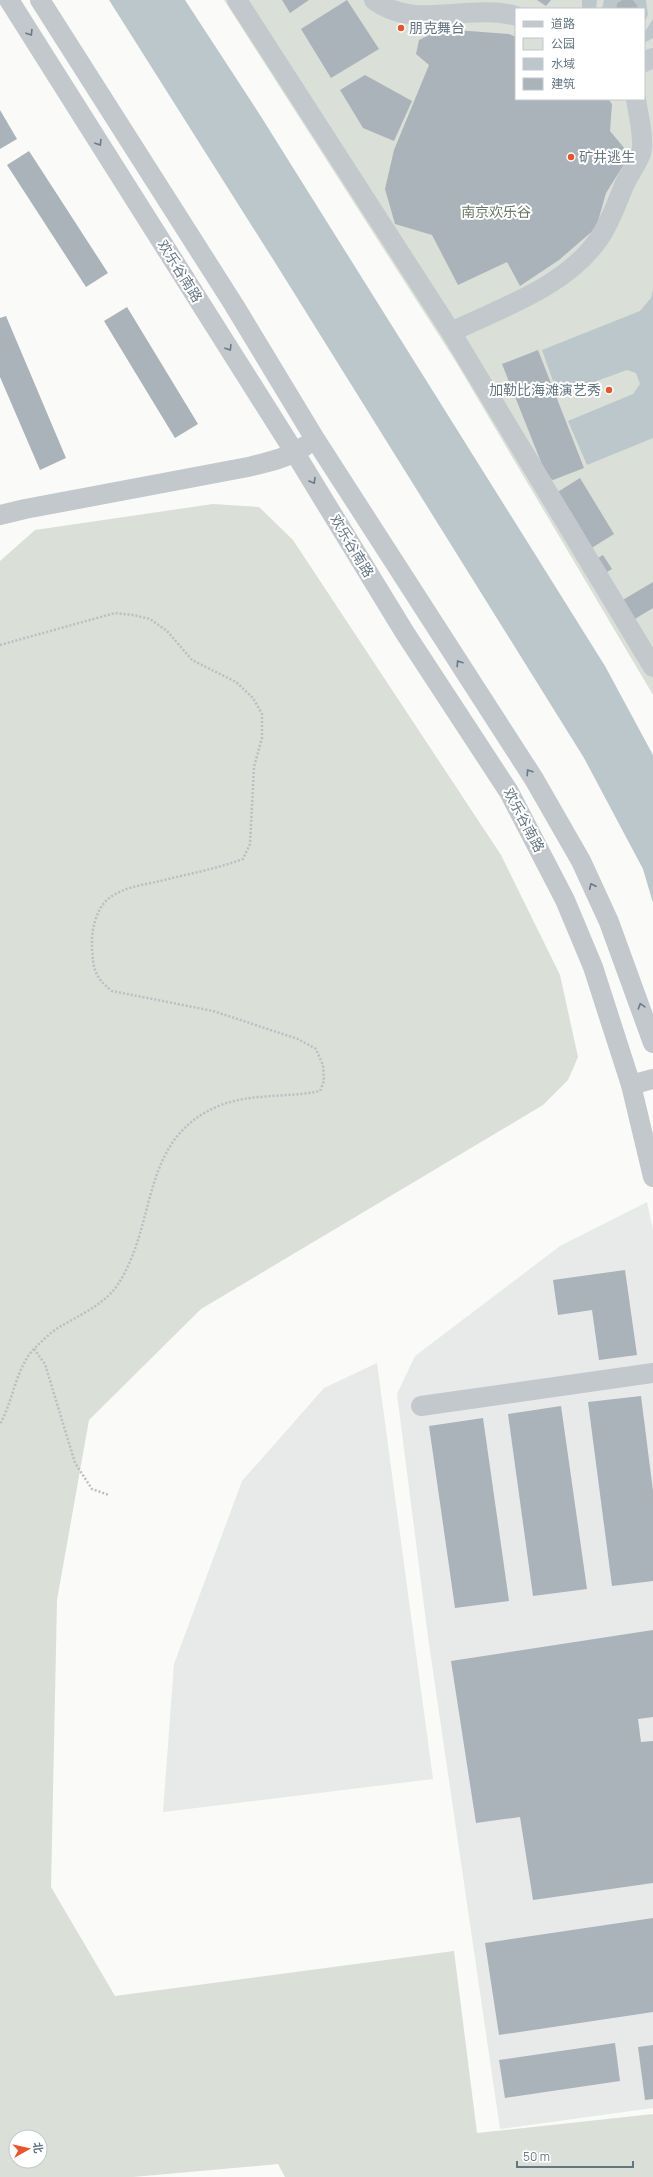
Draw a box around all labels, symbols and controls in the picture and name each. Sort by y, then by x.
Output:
legend [515,8,645,100]
text: 道路 [551,15,575,32]
place label: 朋克舞台 [409,18,465,37]
marker: 朋克舞台 [396,23,406,33]
one-way arrow [25,29,33,36]
text: 公园 [551,35,575,52]
text: 水域 [551,55,575,72]
text: 建筑 [551,75,575,92]
one-way arrow [95,139,102,146]
place label: 矿井逃生 [579,147,635,166]
marker: 矿井逃生 [566,152,576,162]
park label: 南京欢乐谷 [461,202,531,221]
street label: 欢乐谷南路 [154,236,207,305]
one-way arrow [224,343,231,350]
place label: 加勒比海滩演艺秀 [489,380,601,399]
marker: 加勒比海滩演艺秀 [604,385,614,395]
one-way arrow [308,477,315,484]
street label: 欢乐谷南路 [326,511,379,581]
one-way arrow [457,660,464,667]
one-way arrow [527,769,534,776]
street label: 欢乐谷南路 [500,784,549,855]
one-way arrow [589,882,597,890]
one-way arrow [637,1003,645,1010]
north arrow [8,2129,48,2169]
text: 北 [30,2141,47,2154]
scale bar [517,2143,633,2169]
text: 50 m [523,2148,550,2165]

